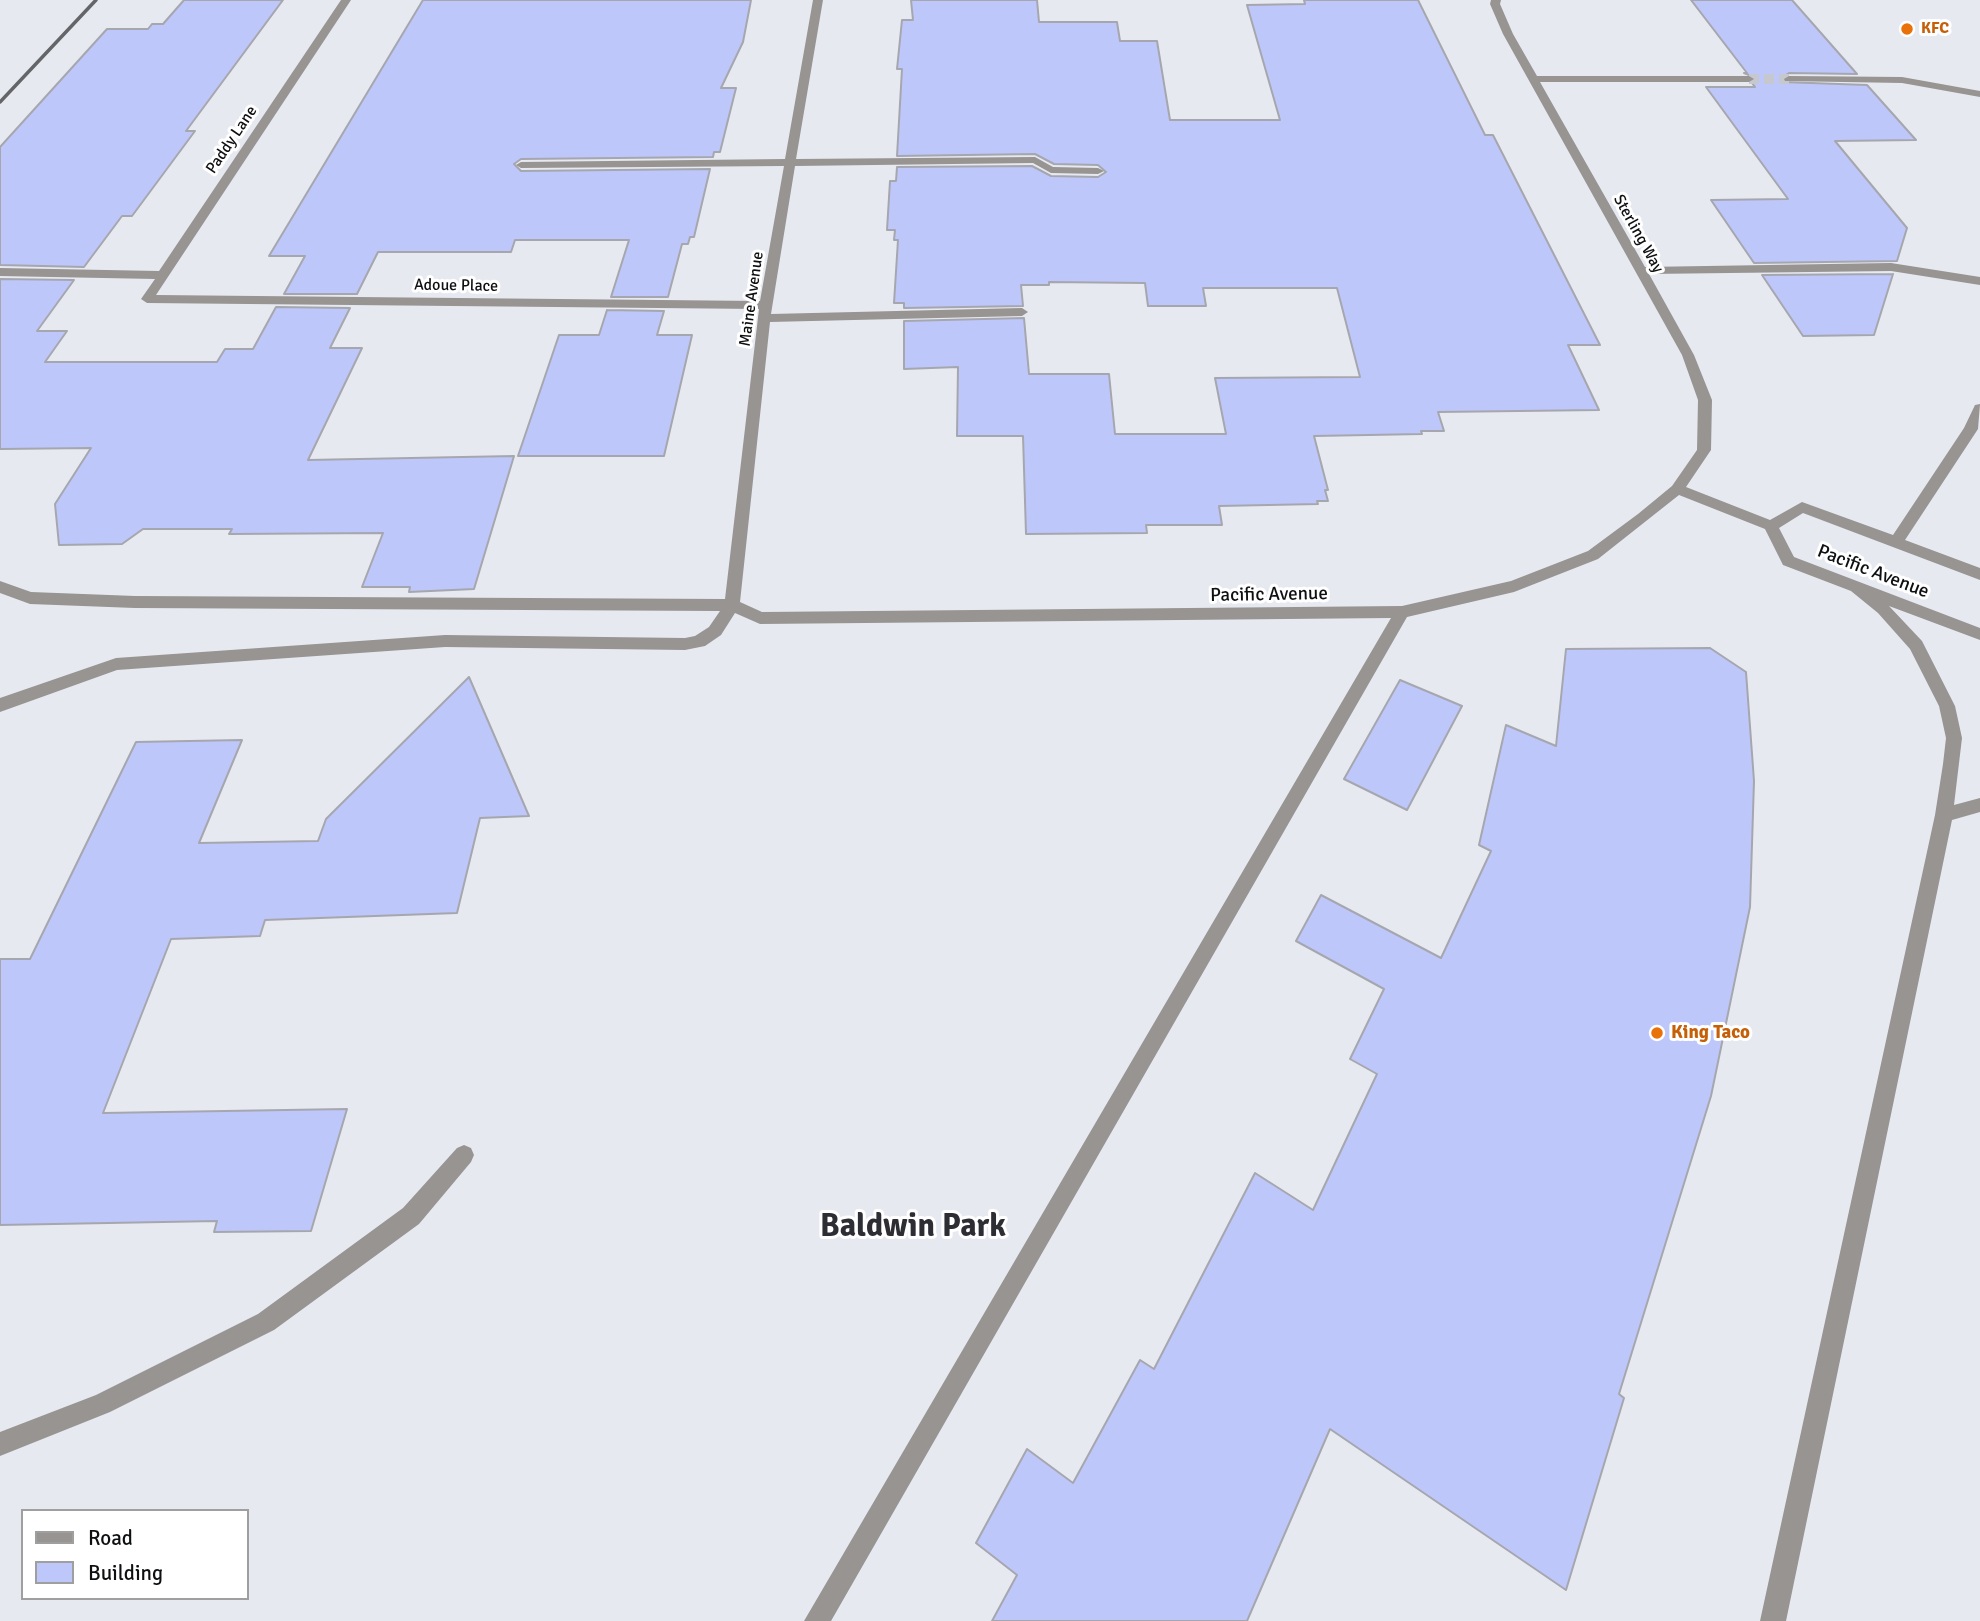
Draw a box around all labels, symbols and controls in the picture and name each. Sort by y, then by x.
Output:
place label: KFC [1921,19,1949,39]
marker: KFC [1899,21,1915,37]
street label: Paddy Lane [202,102,262,178]
street label: Sterling Way [1609,192,1667,276]
street label: Maine Avenue [736,250,768,348]
street label: Adoue Place [414,276,498,296]
street label: Pacific Avenue [1814,540,1932,604]
street label: Pacific Avenue [1210,583,1328,607]
place label: King Taco [1671,1022,1750,1044]
marker: King Taco [1649,1025,1665,1041]
district label: Baldwin Park [820,1209,1006,1247]
legend [21,1509,248,1600]
text: Road [88,1525,133,1551]
text: Building [88,1560,163,1586]

